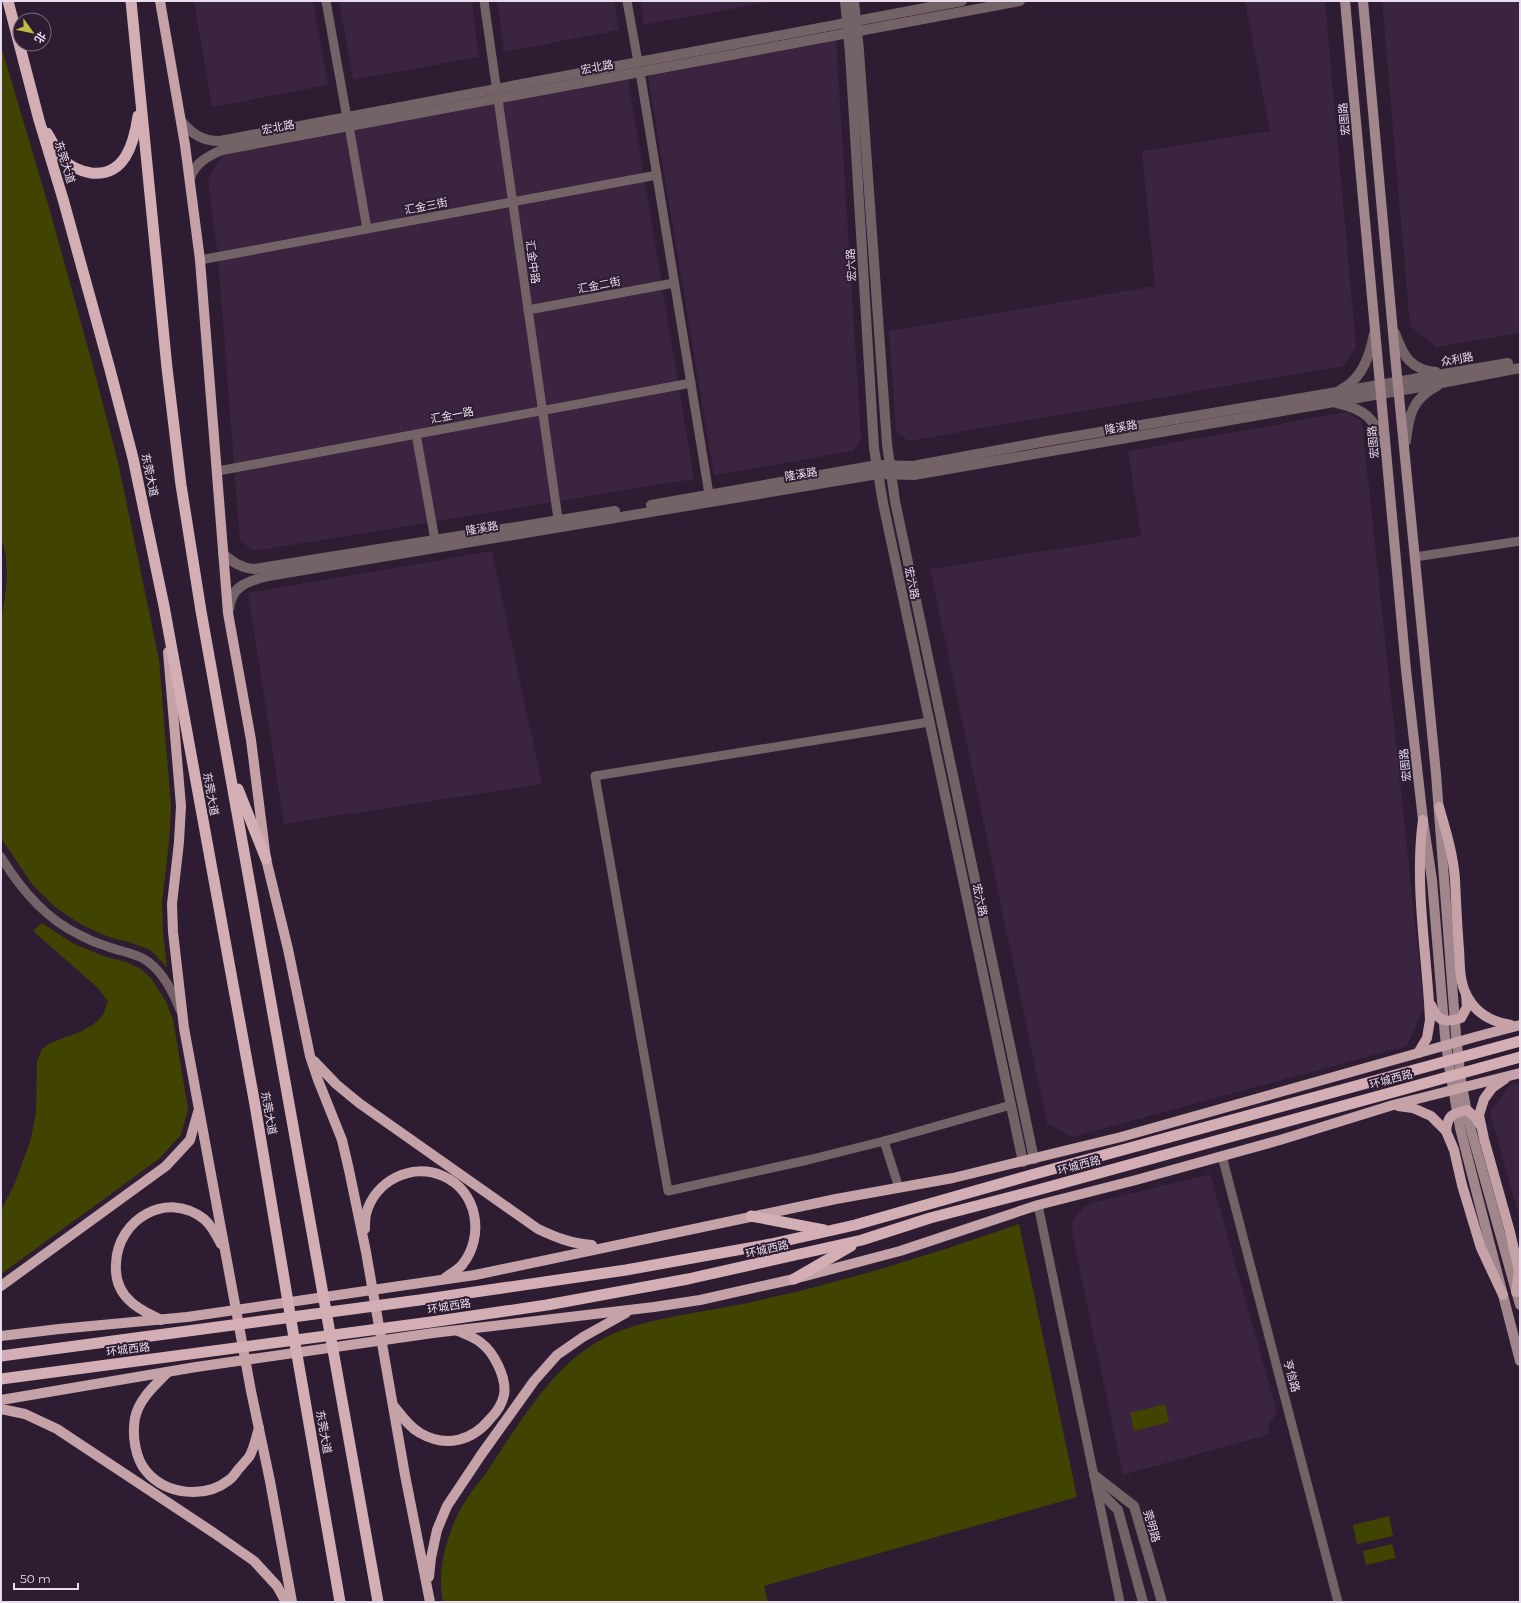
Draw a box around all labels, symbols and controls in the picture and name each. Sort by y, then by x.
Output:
north arrow [12,12,52,52]
text: 北 [32,29,49,46]
street label: 宏北路 [579,57,615,77]
street label: 宏图路 [1336,102,1352,136]
street label: 宏北路 [260,117,296,137]
street label: 东莞大道 [52,139,78,185]
street label: 汇金三街 [403,195,449,217]
street label: 汇金中路 [523,239,543,285]
street label: 宏六路 [843,248,859,282]
street label: 汇金二街 [576,274,622,296]
street label: 众利路 [1440,349,1474,369]
street label: 汇金一路 [429,404,475,426]
street label: 隆溪路 [1104,417,1138,437]
street label: 宏图路 [1365,425,1381,459]
street label: 东莞大道 [139,452,161,498]
street label: 隆溪路 [784,465,818,483]
street label: 隆溪路 [465,518,499,538]
street label: 宏六路 [902,565,922,601]
street label: 宏图路 [1396,748,1414,782]
street label: 东莞大道 [200,771,222,817]
street label: 宏六路 [970,882,990,918]
street label: 环城西路 [1368,1067,1414,1091]
street label: 东莞大道 [258,1090,280,1136]
street label: 环城西路 [1056,1153,1102,1177]
street label: 环城西路 [744,1237,790,1261]
street label: 环城西路 [426,1296,472,1316]
street label: 环城西路 [105,1339,151,1359]
street label: 亨信路 [1281,1358,1303,1394]
street label: 东莞大道 [313,1409,335,1455]
street label: 莞明路 [1141,1508,1163,1544]
scale bar [14,1565,78,1591]
text: 50 m [20,1571,51,1586]

